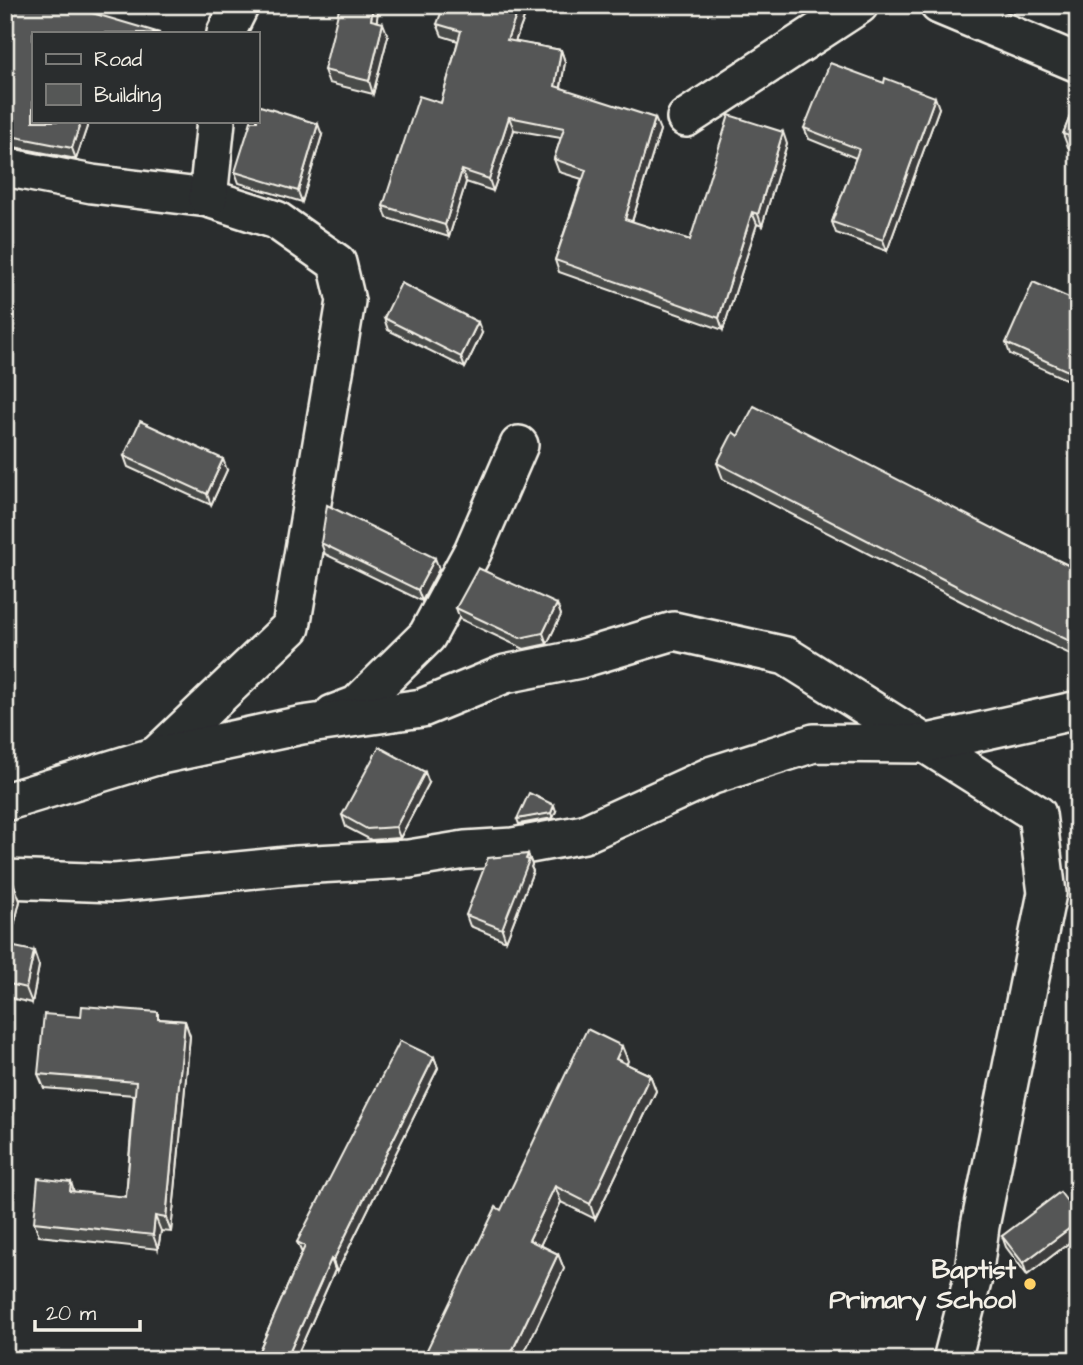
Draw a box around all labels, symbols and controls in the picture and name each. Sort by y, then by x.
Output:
legend [32,32,259,122]
text: Road [94,45,142,74]
text: Building [94,81,162,112]
place label: Baptist Primary School [829,1252,1016,1321]
marker: Baptist Primary School [1022,1276,1038,1292]
scale bar [35,1288,140,1332]
text: 20 m [46,1299,97,1328]

